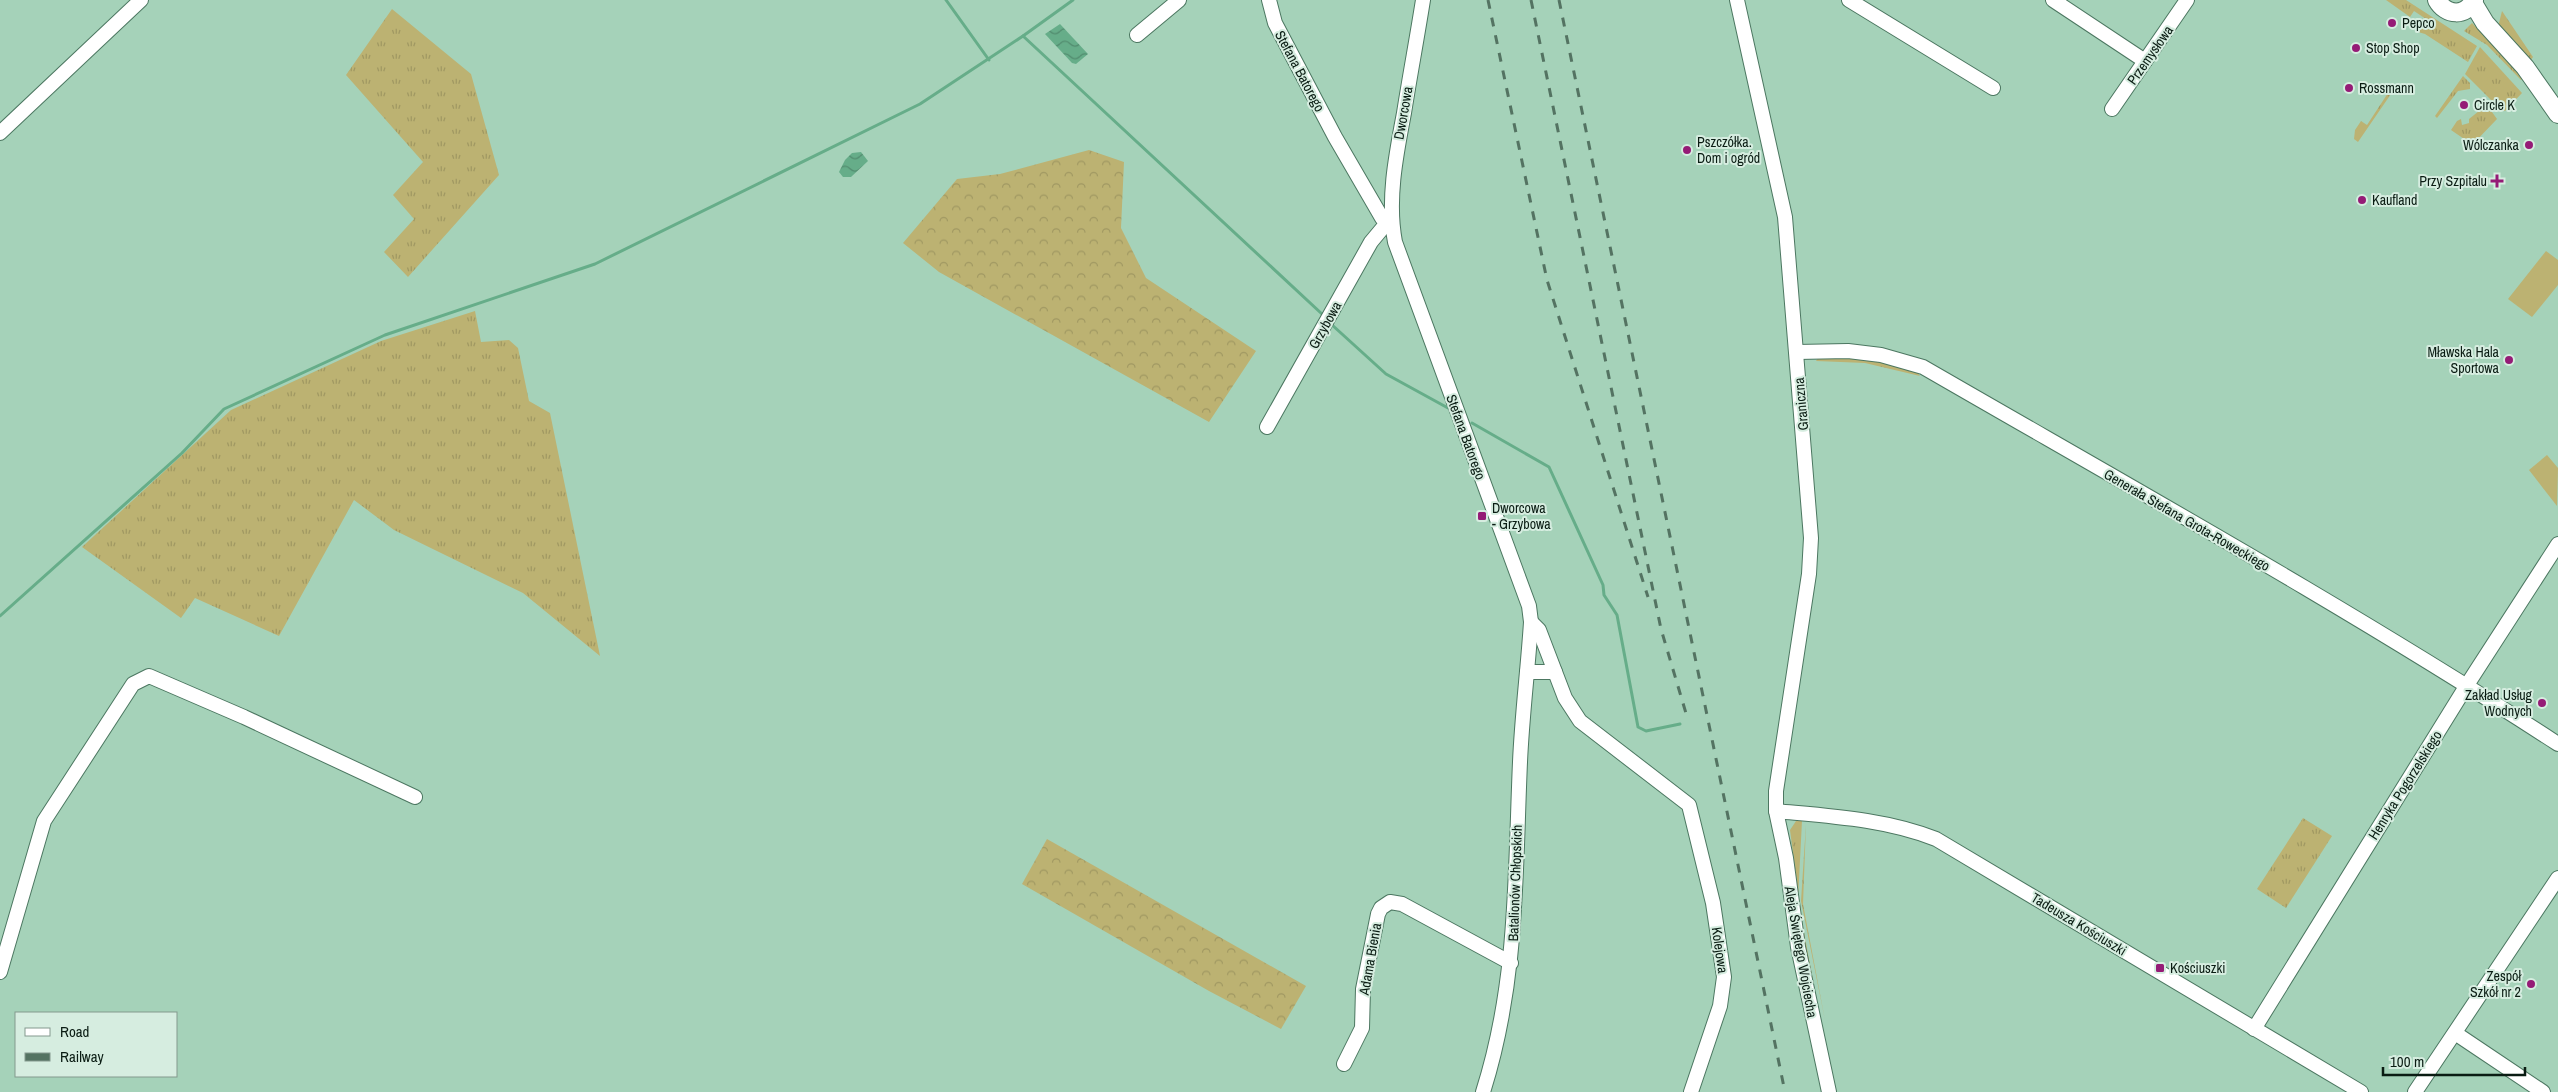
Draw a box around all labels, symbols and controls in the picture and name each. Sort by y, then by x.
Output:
place label: Pepco [2402,14,2435,32]
marker: Pepco [2386,17,2398,29]
street label: Przemysłowa [2123,21,2177,88]
street label: Stefana Batorego [1271,27,1329,115]
place label: Stop Shop [2366,39,2420,57]
marker: Stop Shop [2350,42,2362,54]
place label: Rossmann [2359,79,2414,97]
marker: Rossmann [2343,82,2355,94]
street label: Dworcowa [1389,84,1417,141]
place label: Circle K [2474,96,2515,114]
marker: Circle K [2458,99,2470,111]
place label: Pszczółka. Dom i ogród [1697,133,1760,167]
place label: Wólczanka [2463,136,2520,154]
marker: Wólczanka [2523,139,2535,151]
marker: Pszczółka. Dom i ogród [1681,144,1693,156]
place label: Przy Szpitalu [2419,172,2487,190]
marker: Przy Szpitalu [2491,175,2503,187]
place label: Kaufland [2372,191,2417,209]
marker: Kaufland [2356,194,2368,206]
street label: Grzybowa [1305,298,1346,352]
place label: Mławska Hala Sportowa [2428,343,2500,377]
marker: Mławska Hala Sportowa [2503,354,2515,366]
street label: Graniczna [1790,376,1812,431]
street label: Stefana Batorego [1442,392,1490,482]
street label: Generała Stefana Grota-Roweckiego [2101,465,2273,575]
place label: Dworcowa - Grzybowa [1492,499,1551,533]
marker: Dworcowa - Grzybowa [1476,510,1488,522]
place label: Zakład Usług Wodnych [2465,686,2533,720]
marker: Zakład Usług Wodnych [2536,697,2548,709]
street label: Henryka Pogorzelskiego [2364,727,2446,843]
street label: Batalionów Chłopskich [1504,824,1526,942]
street label: Aleja Świętego Wojciecha [1780,884,1822,1020]
street label: Tadeusza Kościuszki [2028,888,2130,960]
street label: Adama Bienia [1355,921,1385,997]
street label: Kolejowa [1708,926,1732,975]
place label: Kościuszki [2170,959,2226,977]
marker: Kościuszki [2154,962,2166,974]
place label: Zespół Szkół nr 2 [2470,967,2522,1001]
marker: Zespół Szkół nr 2 [2525,978,2537,990]
legend [15,1012,178,1077]
text: Road [60,1021,89,1042]
scale bar [2383,1044,2526,1076]
text: Railway [60,1046,105,1067]
text: 100 m [2390,1051,2424,1072]

